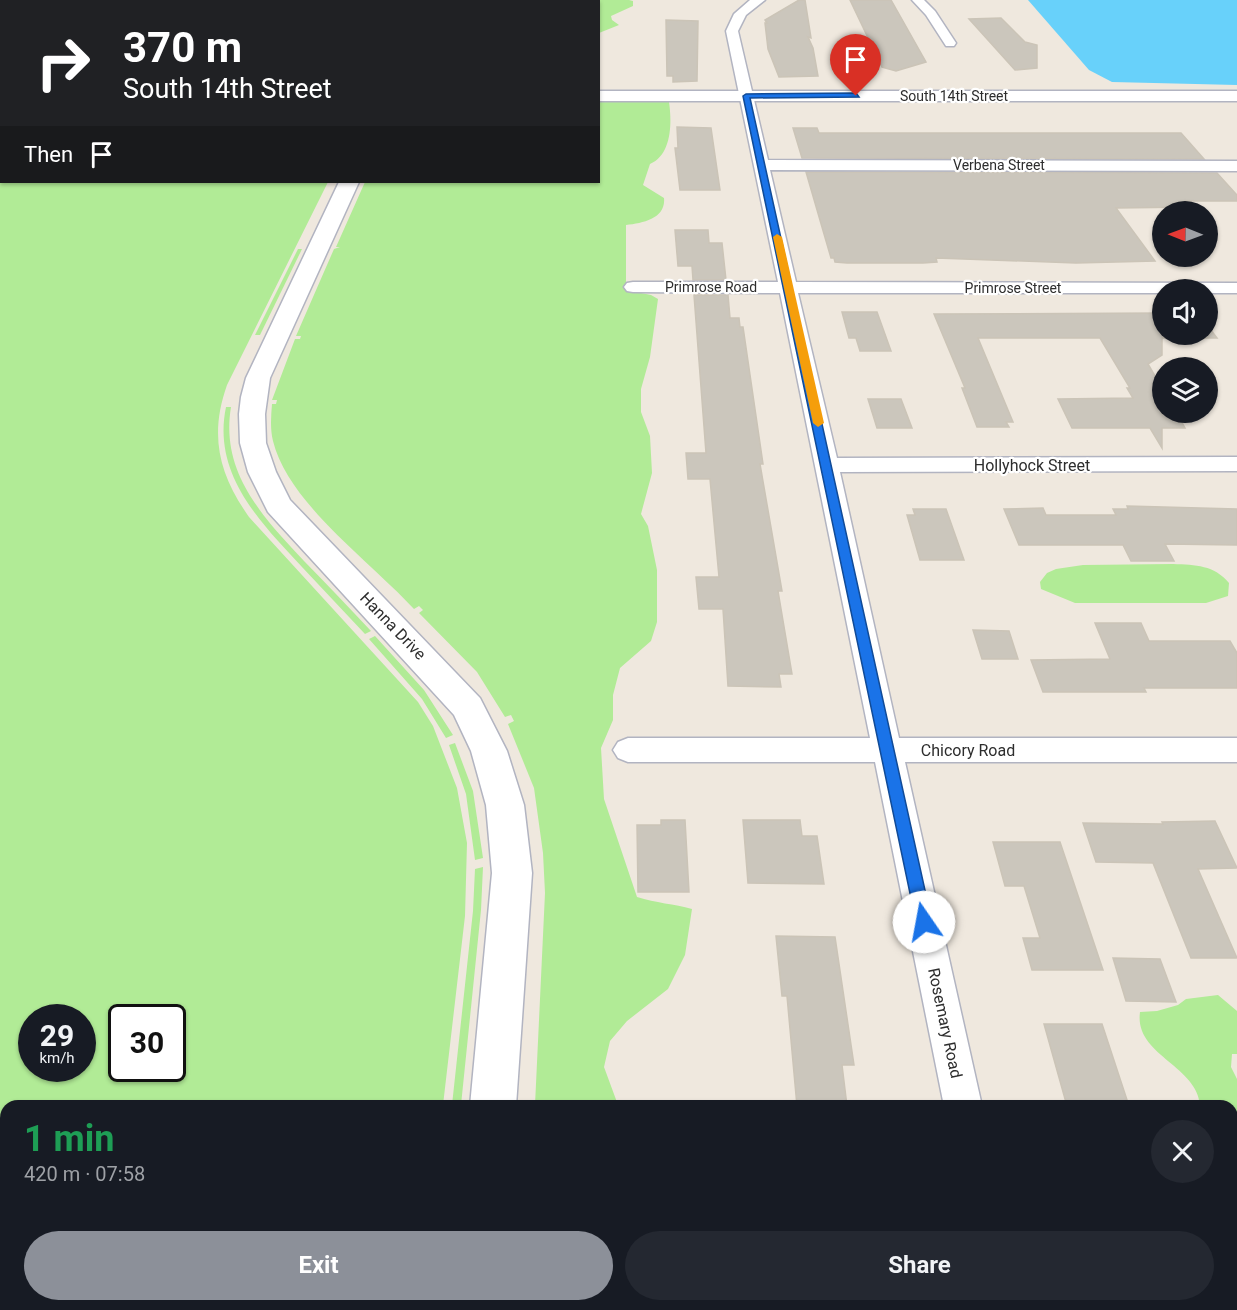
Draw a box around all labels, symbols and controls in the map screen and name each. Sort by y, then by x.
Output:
text: 370 m [123,23,242,72]
icon: right [24,24,102,102]
pin [830,34,881,96]
icon: arrive [839,43,872,76]
text: South 14th Street [123,73,332,105]
street label: South 14th Street [900,88,1009,104]
icon: arrive [85,138,118,171]
text: Then [24,142,73,167]
street label: Verbena Street [953,157,1045,173]
north arrow [1152,201,1218,267]
map controls [1152,201,1218,423]
street label: Primrose Road [665,279,757,295]
button: sound [1152,279,1218,345]
street label: Primrose Street [965,280,1062,296]
button: layers [1152,357,1218,423]
street label: Hollyhock Street [974,456,1090,475]
street label: Hanna Drive [356,588,430,664]
street label: Chicory Road [921,741,1015,760]
position arrow [892,890,956,954]
street label: Rosemary Road [924,966,966,1080]
speed limit sign: 30 [108,1004,186,1082]
text: 29 [40,1018,74,1053]
text: km/h [39,1049,75,1067]
text: 1 min [24,1118,115,1160]
button: close [1151,1120,1214,1183]
text: 420 m · 07:58 [24,1162,145,1186]
button: Exit [24,1231,613,1300]
button: Share [625,1231,1214,1300]

